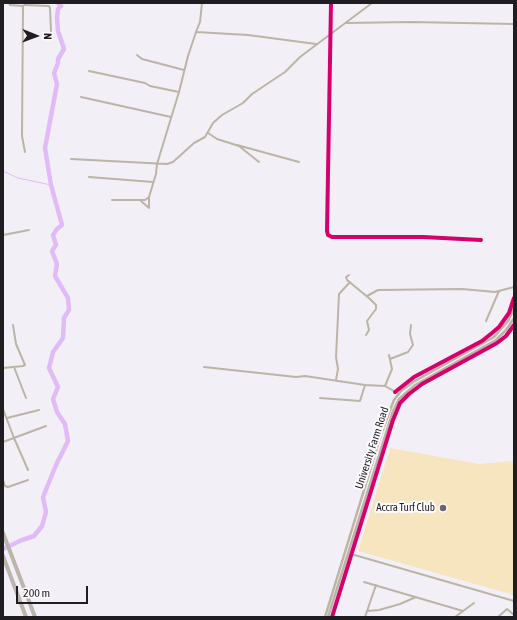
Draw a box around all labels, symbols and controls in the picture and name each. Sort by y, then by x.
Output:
north arrow [16,16,56,56]
text: N [42,33,54,40]
street label: University Farm Road [352,405,392,491]
place label: Accra Turf Club [376,501,435,515]
marker: Accra Turf Club [438,503,448,513]
scale bar [18,578,90,604]
text: 200 m [23,586,50,600]

